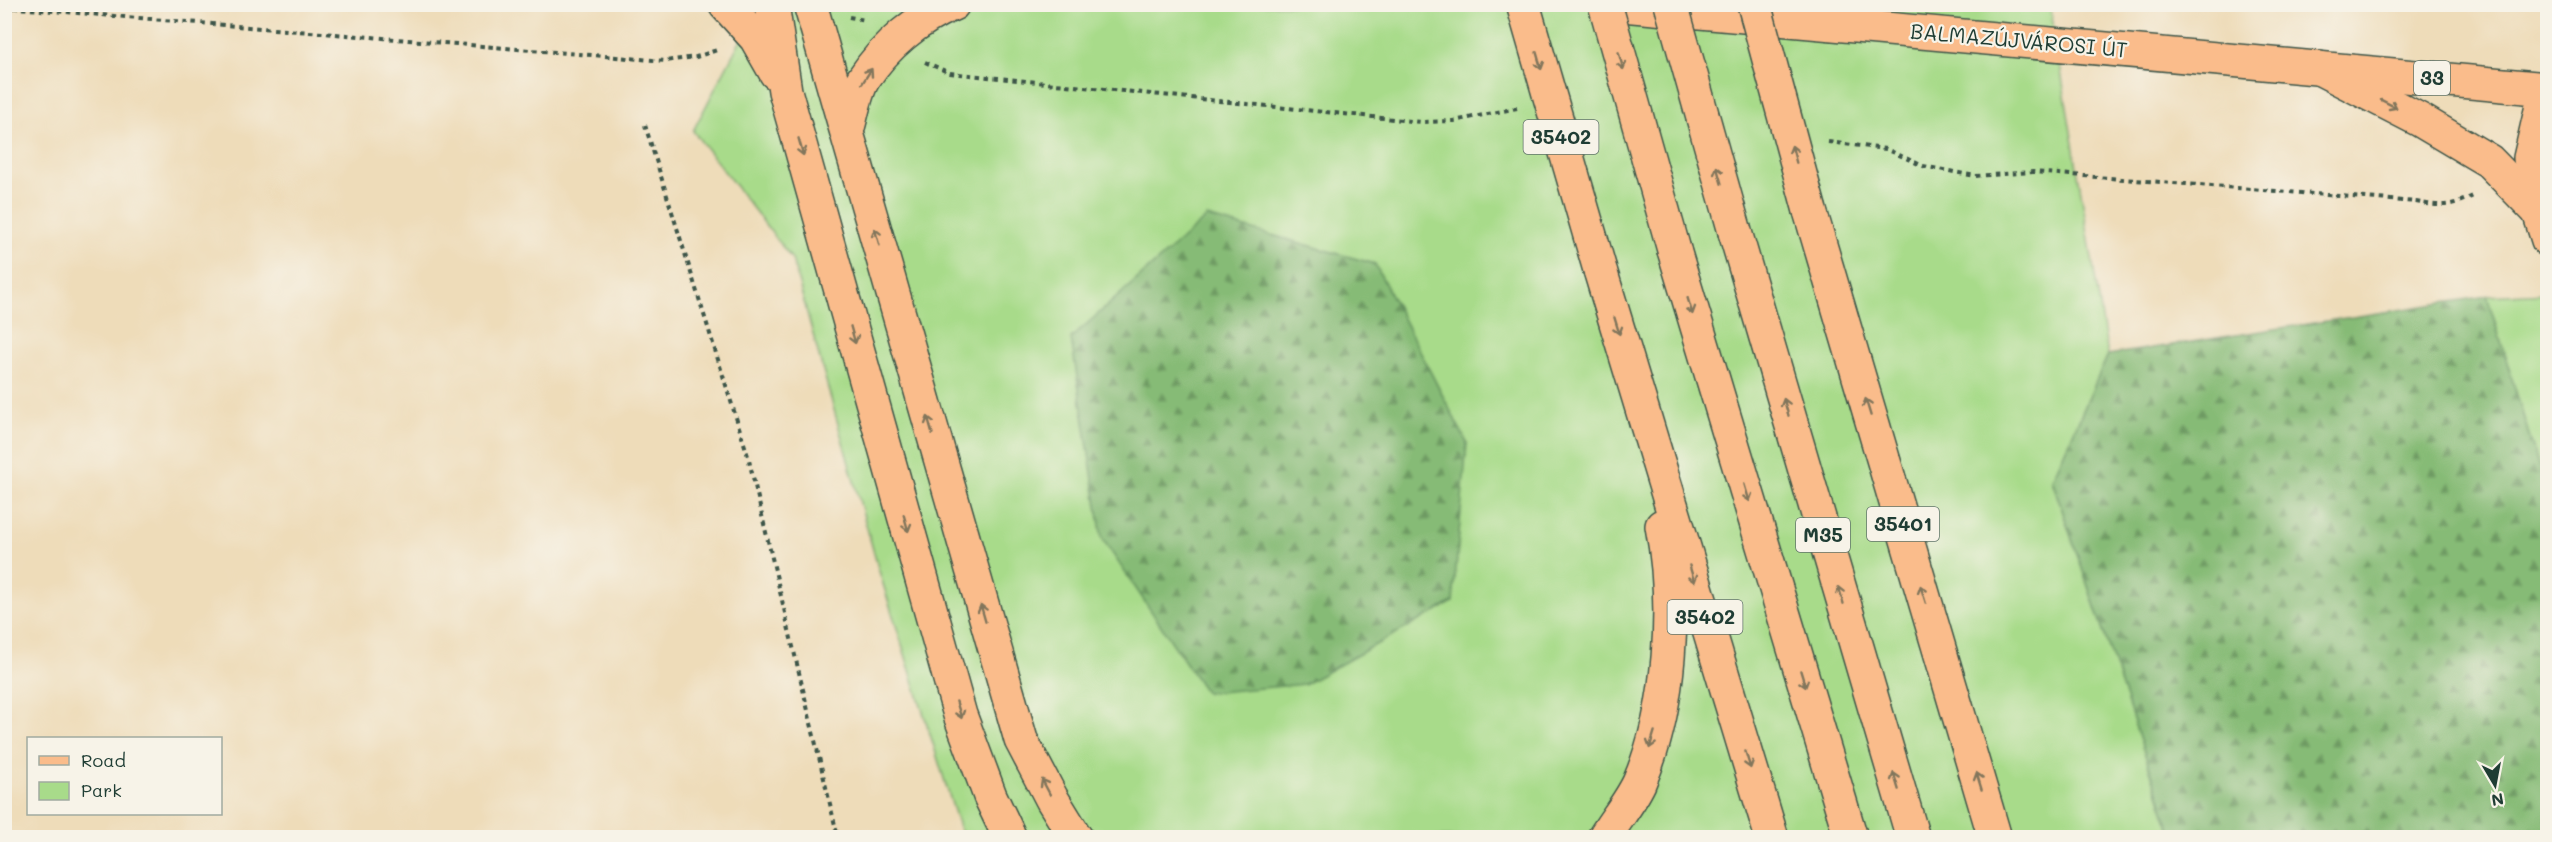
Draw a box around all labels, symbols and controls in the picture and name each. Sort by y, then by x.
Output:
street label: BALMAZÚJVÁROSI ÚT [1909,17,2129,62]
one-way arrow [1534,51,1545,70]
one-way arrow [1615,51,1627,70]
road number: 33 [2414,61,2450,95]
one-way arrow [860,68,873,85]
one-way arrow [2380,99,2398,111]
road number: 35402 [1524,120,1598,154]
one-way arrow [796,137,807,156]
one-way arrow [1788,145,1800,164]
one-way arrow [1713,166,1724,185]
one-way arrow [871,228,883,247]
one-way arrow [1686,296,1697,315]
one-way arrow [1612,316,1623,335]
one-way arrow [848,325,859,344]
one-way arrow [1780,398,1791,417]
one-way arrow [1862,398,1873,417]
one-way arrow [924,416,936,435]
one-way arrow [1742,483,1753,502]
road number: 35401 [1867,507,1939,541]
one-way arrow [901,513,912,532]
road number: M35 [1796,518,1850,552]
one-way arrow [1687,564,1698,583]
one-way arrow [1835,585,1846,604]
one-way arrow [1917,585,1928,604]
road number: 35402 [1668,600,1742,634]
one-way arrow [977,604,989,623]
one-way arrow [1798,669,1809,688]
one-way arrow [954,700,965,719]
one-way arrow [1646,730,1657,749]
legend [27,737,222,815]
text: Road [81,748,126,772]
one-way arrow [1743,750,1754,769]
north arrow [2465,755,2525,815]
one-way arrow [1890,772,1901,791]
one-way arrow [1973,772,1984,791]
text: Park [81,778,122,802]
one-way arrow [1039,779,1051,797]
text: N [2490,789,2506,812]

